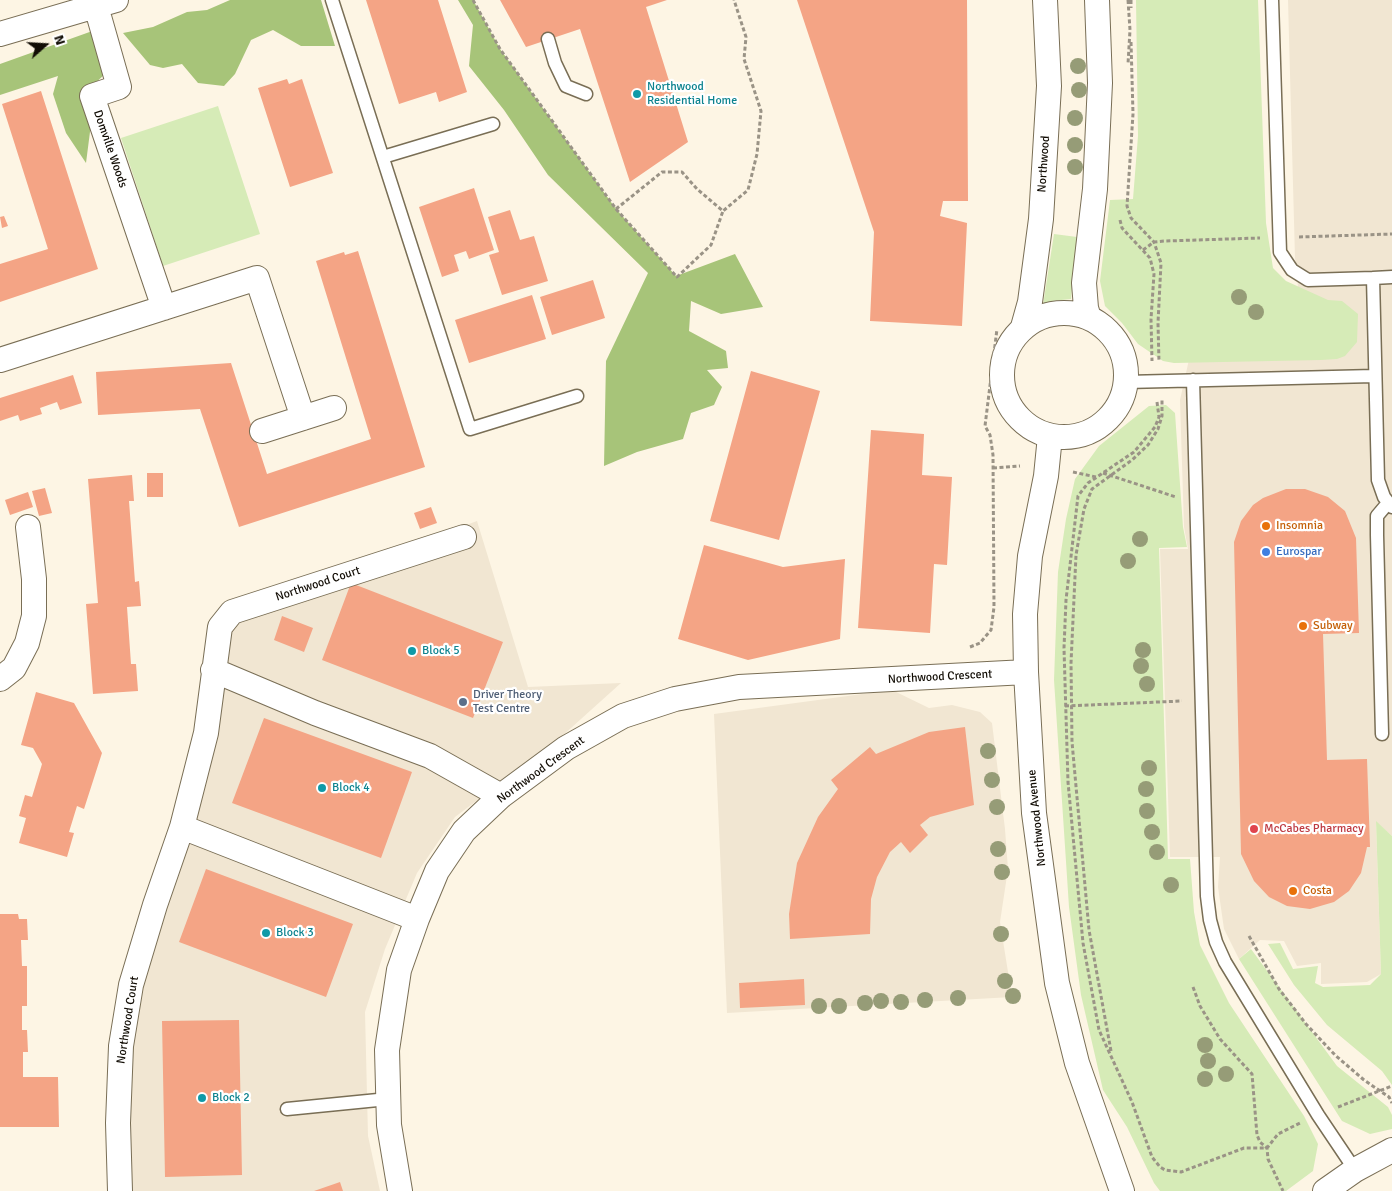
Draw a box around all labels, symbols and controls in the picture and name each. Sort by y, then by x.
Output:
north arrow [20,20,70,70]
text: N [50,33,69,47]
place label: Northwood Residential Home [647,80,737,108]
marker: Northwood Residential Home [631,88,643,100]
street label: Domville Woods [90,108,130,190]
street label: Northwood [1035,135,1053,193]
place label: Insomnia [1276,519,1323,533]
marker: Insomnia [1260,520,1272,532]
place label: Eurospar [1276,545,1322,559]
marker: Eurospar [1260,546,1272,558]
street label: Northwood Court [274,563,362,605]
place label: Subway [1313,619,1353,633]
marker: Subway [1297,620,1309,632]
place label: Block 5 [422,644,460,658]
marker: Block 5 [406,645,418,657]
street label: Northwood Crescent [887,667,993,687]
place label: Driver Theory Test Centre [473,688,542,716]
marker: Driver Theory Test Centre [457,696,469,708]
street label: Northwood Crescent [494,733,588,807]
street label: Northwood Avenue [1025,769,1049,867]
place label: Block 4 [332,781,370,795]
marker: Block 4 [316,782,328,794]
place label: McCabes Pharmacy [1264,822,1364,836]
marker: McCabes Pharmacy [1248,823,1260,835]
place label: Costa [1303,884,1332,898]
marker: Costa [1287,885,1299,897]
place label: Block 3 [276,926,314,940]
marker: Block 3 [260,927,272,939]
street label: Northwood Court [114,975,142,1065]
place label: Block 2 [212,1091,250,1105]
marker: Block 2 [196,1092,208,1104]

